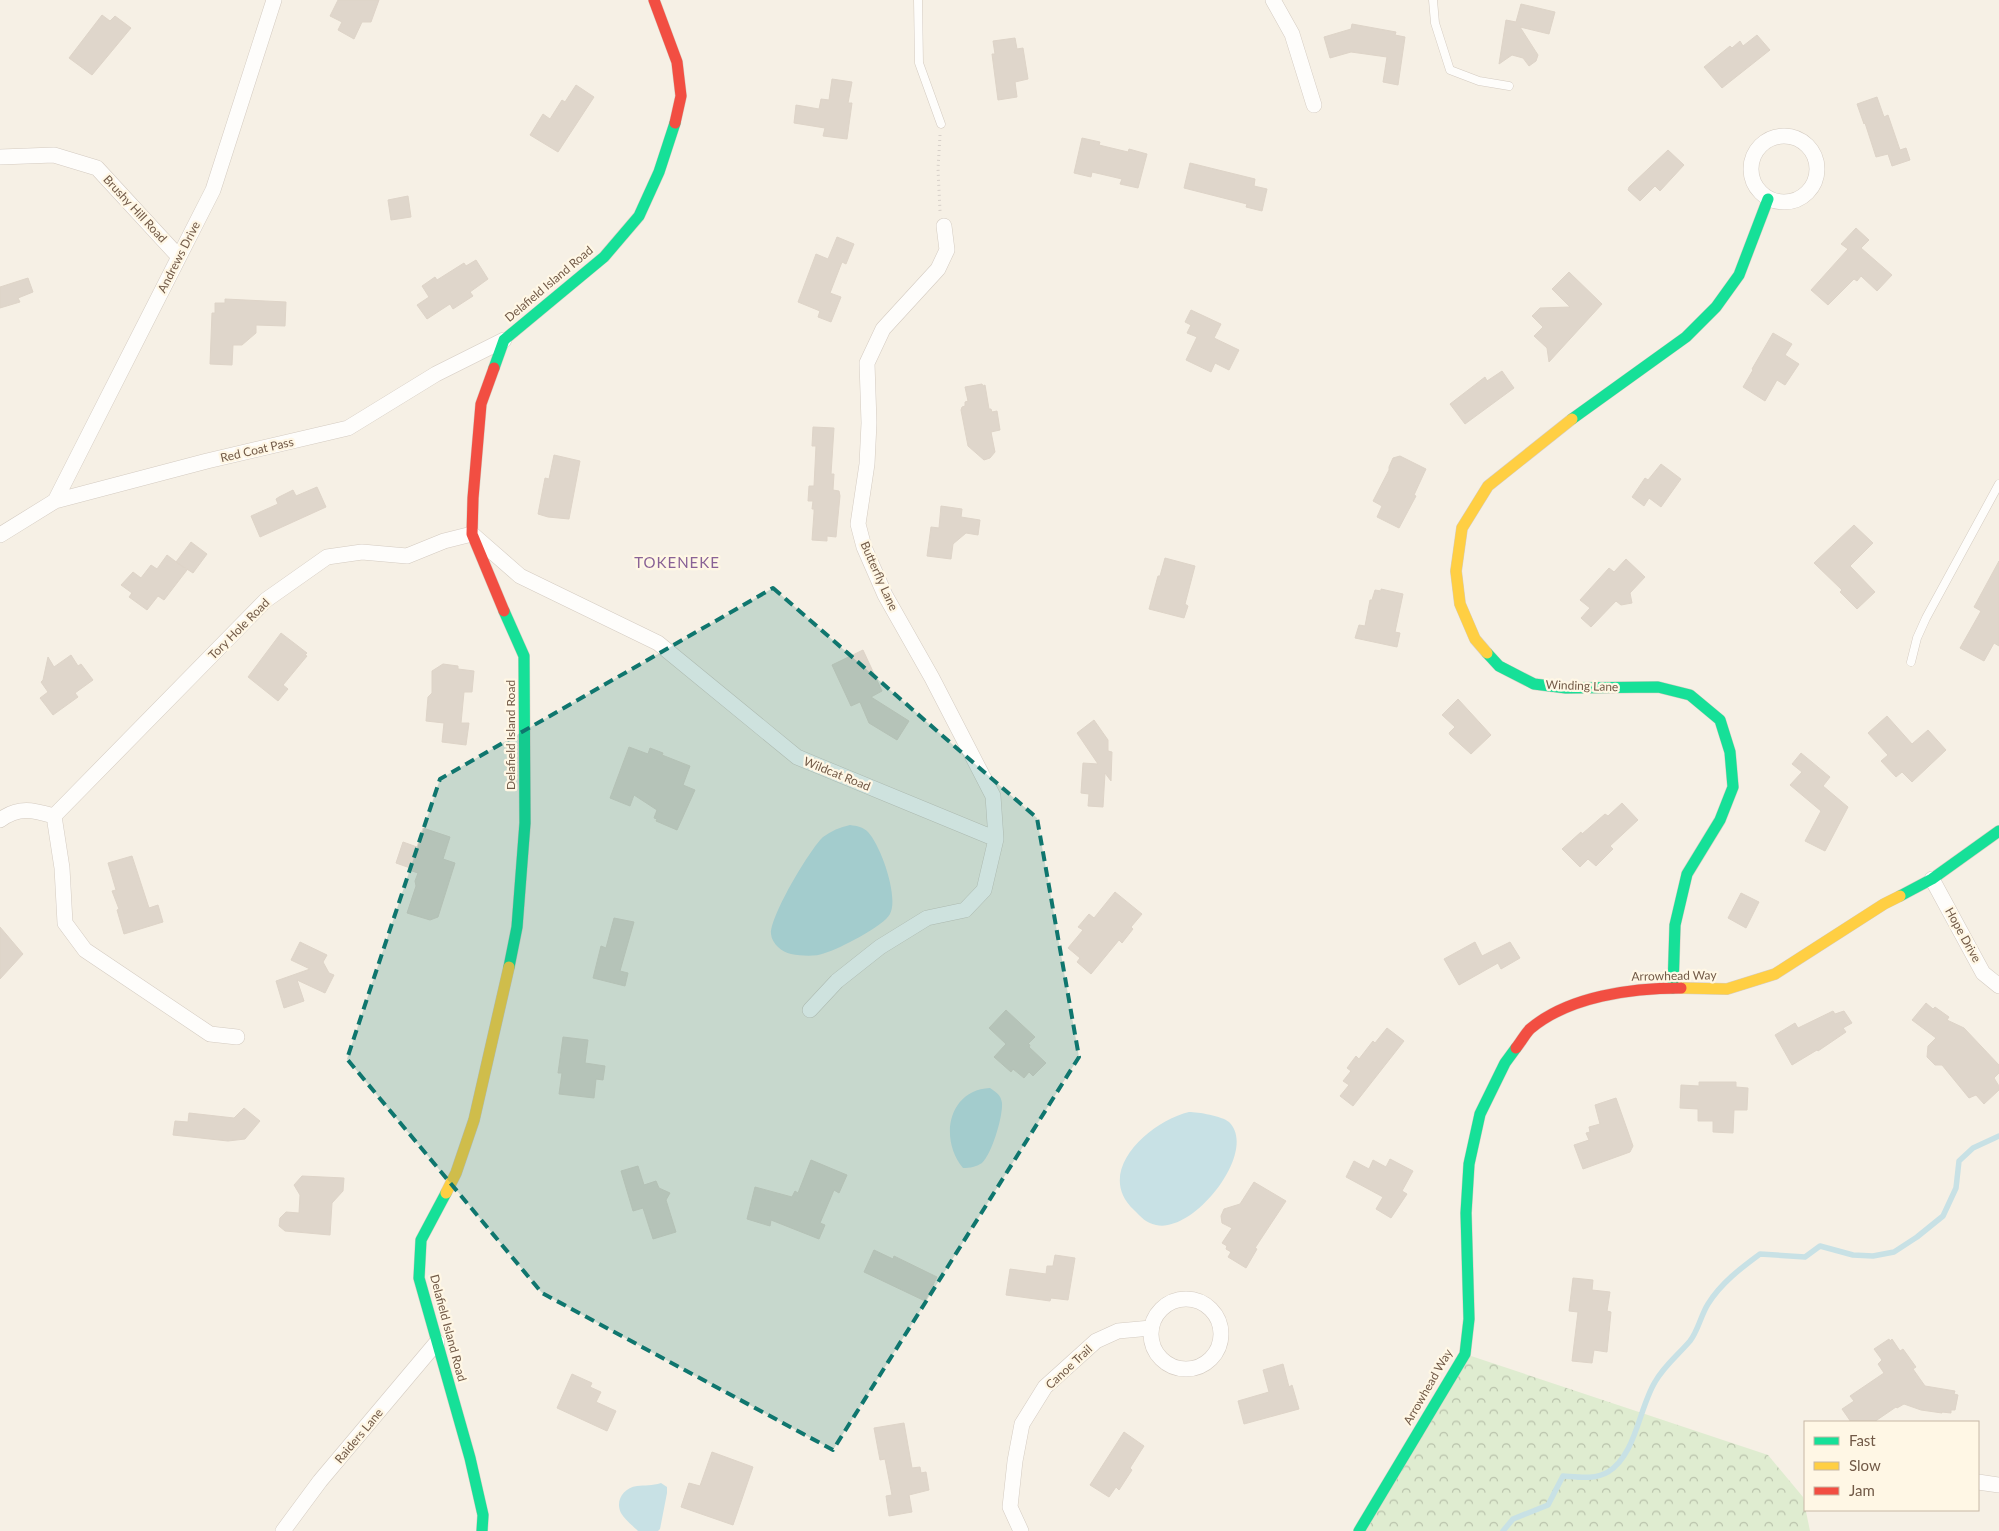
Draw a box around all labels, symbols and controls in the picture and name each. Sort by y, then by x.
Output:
street label: Brushy Hill Road [100,172,170,245]
street label: Andrews Drive [154,219,203,295]
street label: Delafield Island Road [502,242,596,325]
street label: Red Coat Pass [219,434,295,465]
street label: Butterfly Lane [857,539,901,613]
district label: TOKENEKE [634,553,720,571]
street label: Tory Hole Road [205,595,272,662]
street label: Winding Lane [1545,677,1619,694]
street label: Delafield Island Road [503,680,518,790]
street label: Wildcat Road [802,753,873,794]
street label: Hope Drive [1942,905,1985,965]
street label: Arrowhead Way [1631,967,1717,984]
street label: Delafield Island Road [427,1273,470,1383]
street label: Canoe Trail [1042,1341,1095,1392]
street label: Arrowhead Way [1400,1345,1456,1427]
street label: Raiders Lane [331,1405,386,1466]
legend [1804,1421,1979,1511]
text: Fast [1849,1431,1876,1449]
text: Slow [1849,1456,1881,1474]
text: Jam [1849,1481,1875,1499]

